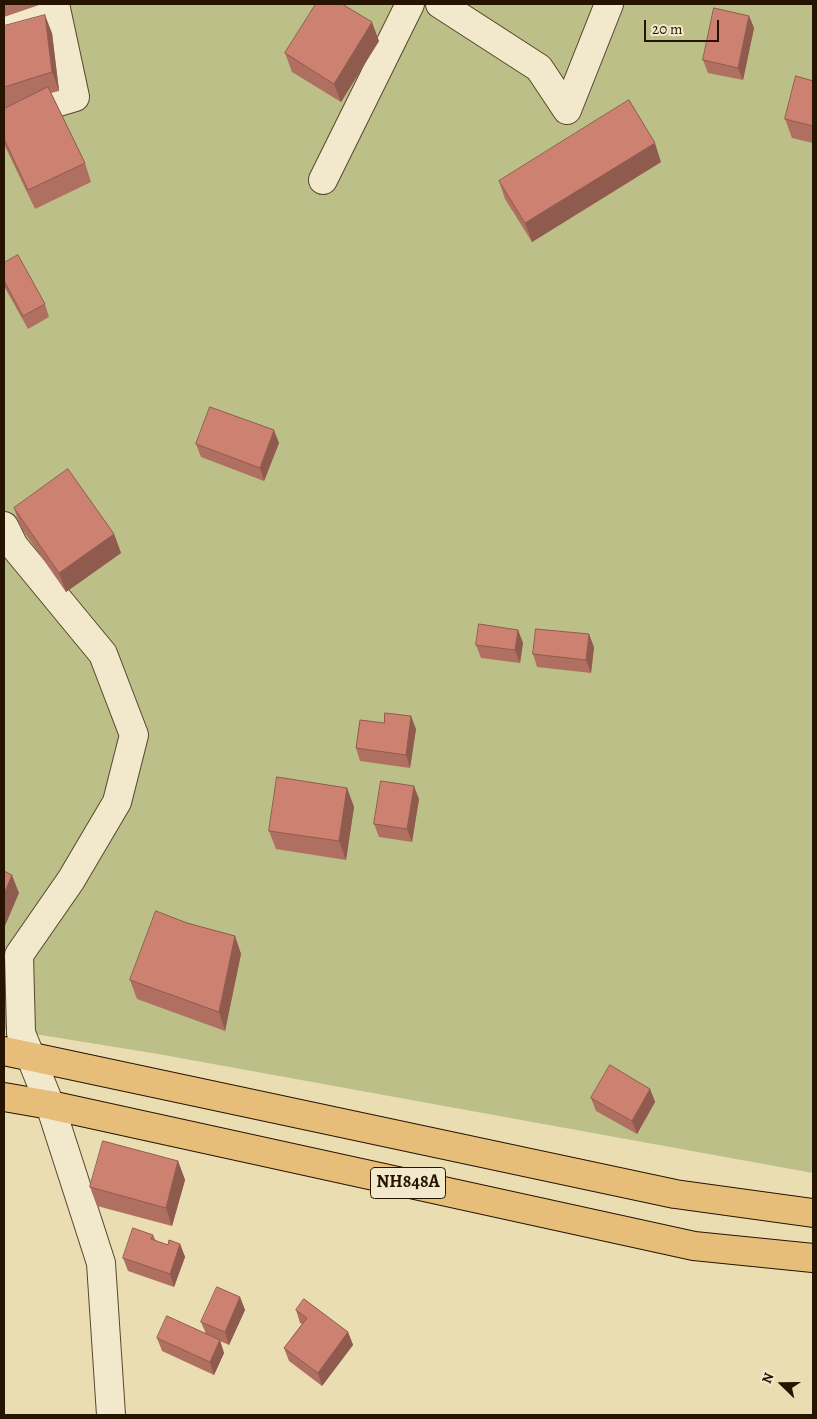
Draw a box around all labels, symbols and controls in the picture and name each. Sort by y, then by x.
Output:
scale bar [647,10,722,42]
text: 20 m [652,19,683,39]
road number: NH848A [370,1168,446,1198]
north arrow [757,1359,807,1409]
text: N [757,1370,778,1386]

